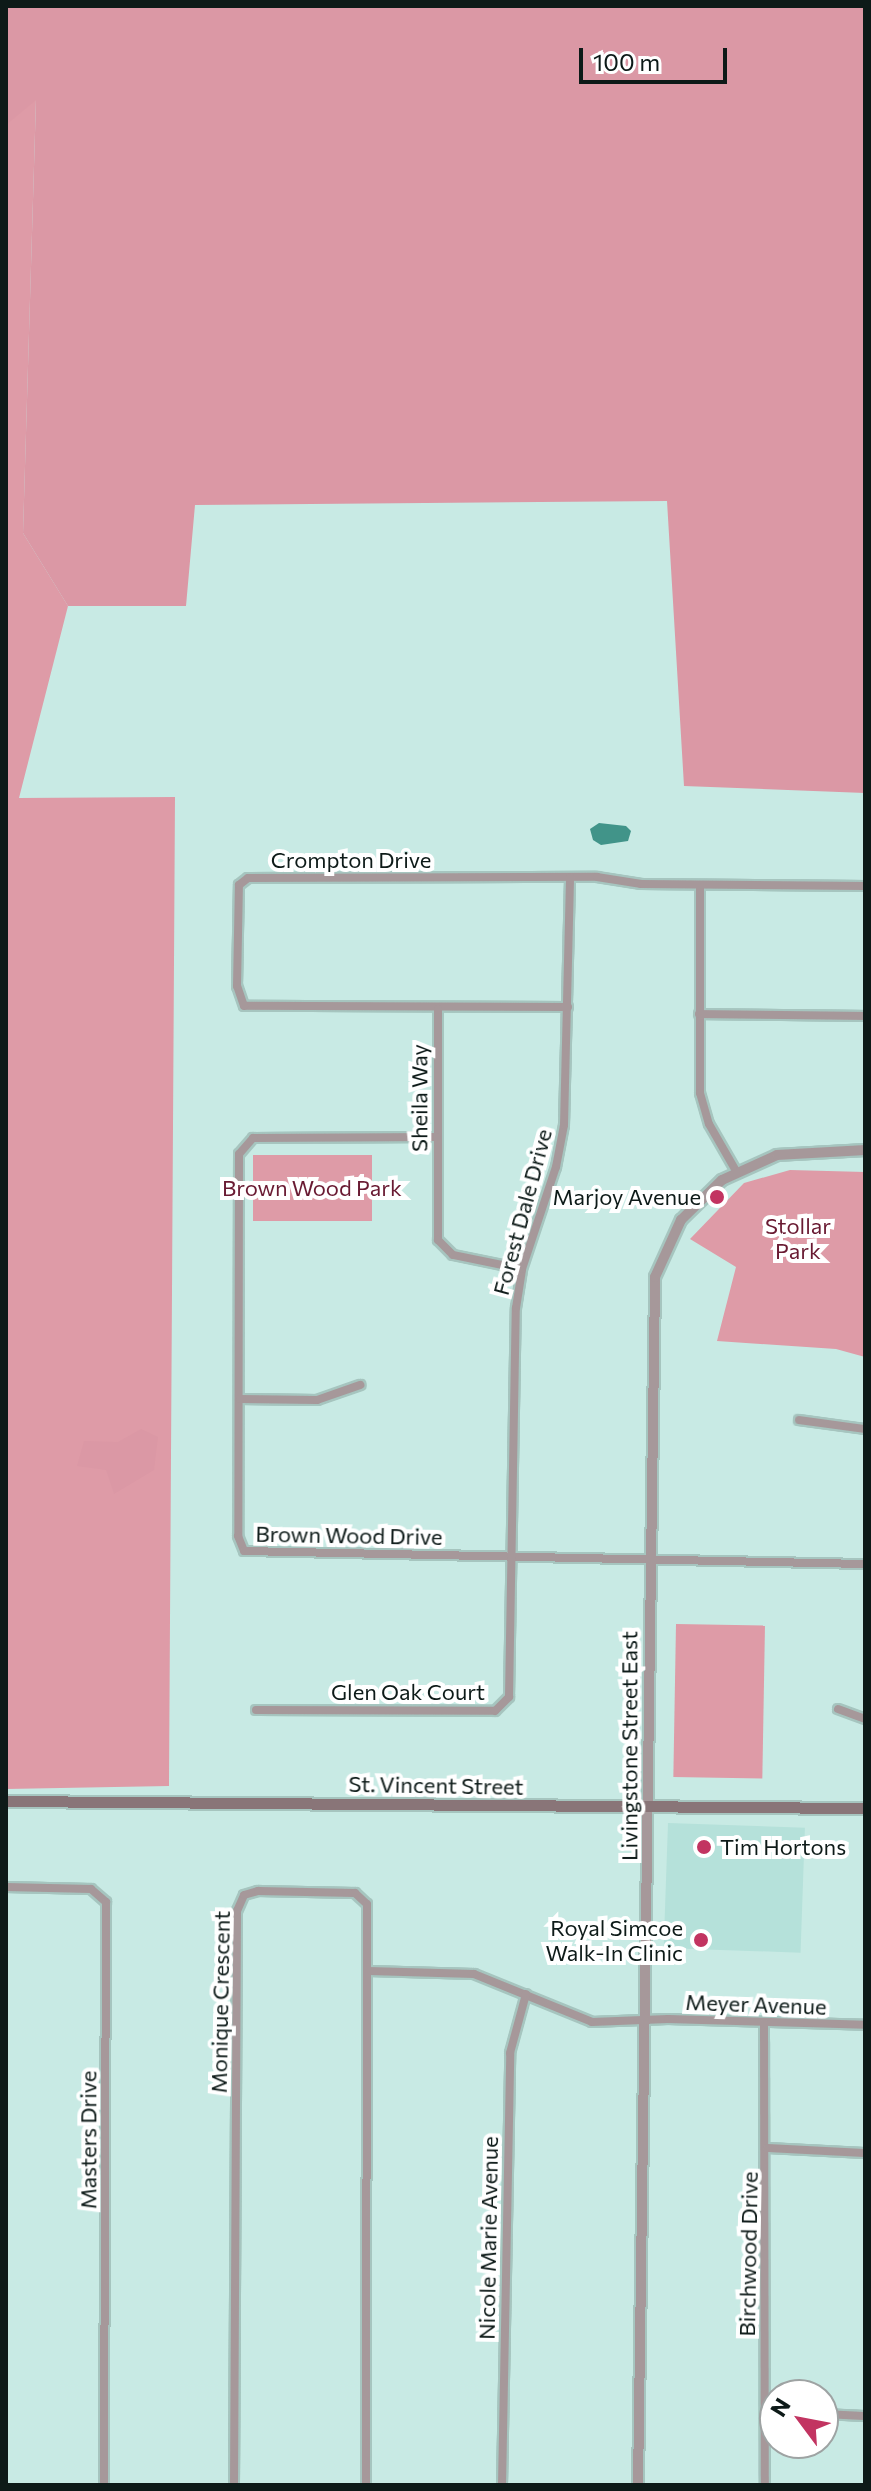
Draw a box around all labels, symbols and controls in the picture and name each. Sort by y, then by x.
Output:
scale bar [583,32,731,82]
text: 100 m [593,47,660,76]
street label: Crompton Drive [271,847,431,873]
street label: Sheila Way [406,1044,432,1152]
street label: Forest Dale Drive [487,1126,557,1298]
park label: Brown Wood Park [222,1175,402,1201]
place label: Marjoy Avenue [553,1184,701,1210]
marker: Marjoy Avenue [708,1188,726,1206]
park label: Stollar Park [765,1212,831,1264]
street label: Brown Wood Drive [255,1520,443,1550]
street label: Livingstone Street East [616,1631,642,1861]
street label: Glen Oak Court [331,1679,485,1705]
street label: St. Vincent Street [348,1770,524,1800]
place label: Tim Hortons [720,1834,846,1860]
marker: Tim Hortons [695,1838,713,1856]
street label: Monique Crescent [205,1910,235,2094]
place label: Royal Simcoe Walk-In Clinic [545,1914,683,1966]
marker: Royal Simcoe Walk-In Clinic [690,1929,712,1951]
street label: Meyer Avenue [685,1988,827,2020]
street label: Masters Drive [75,2071,101,2209]
street label: Nicole Marie Avenue [473,2136,503,2340]
street label: Birchwood Drive [733,2171,763,2337]
north arrow [759,2379,839,2459]
text: N [764,2393,796,2421]

